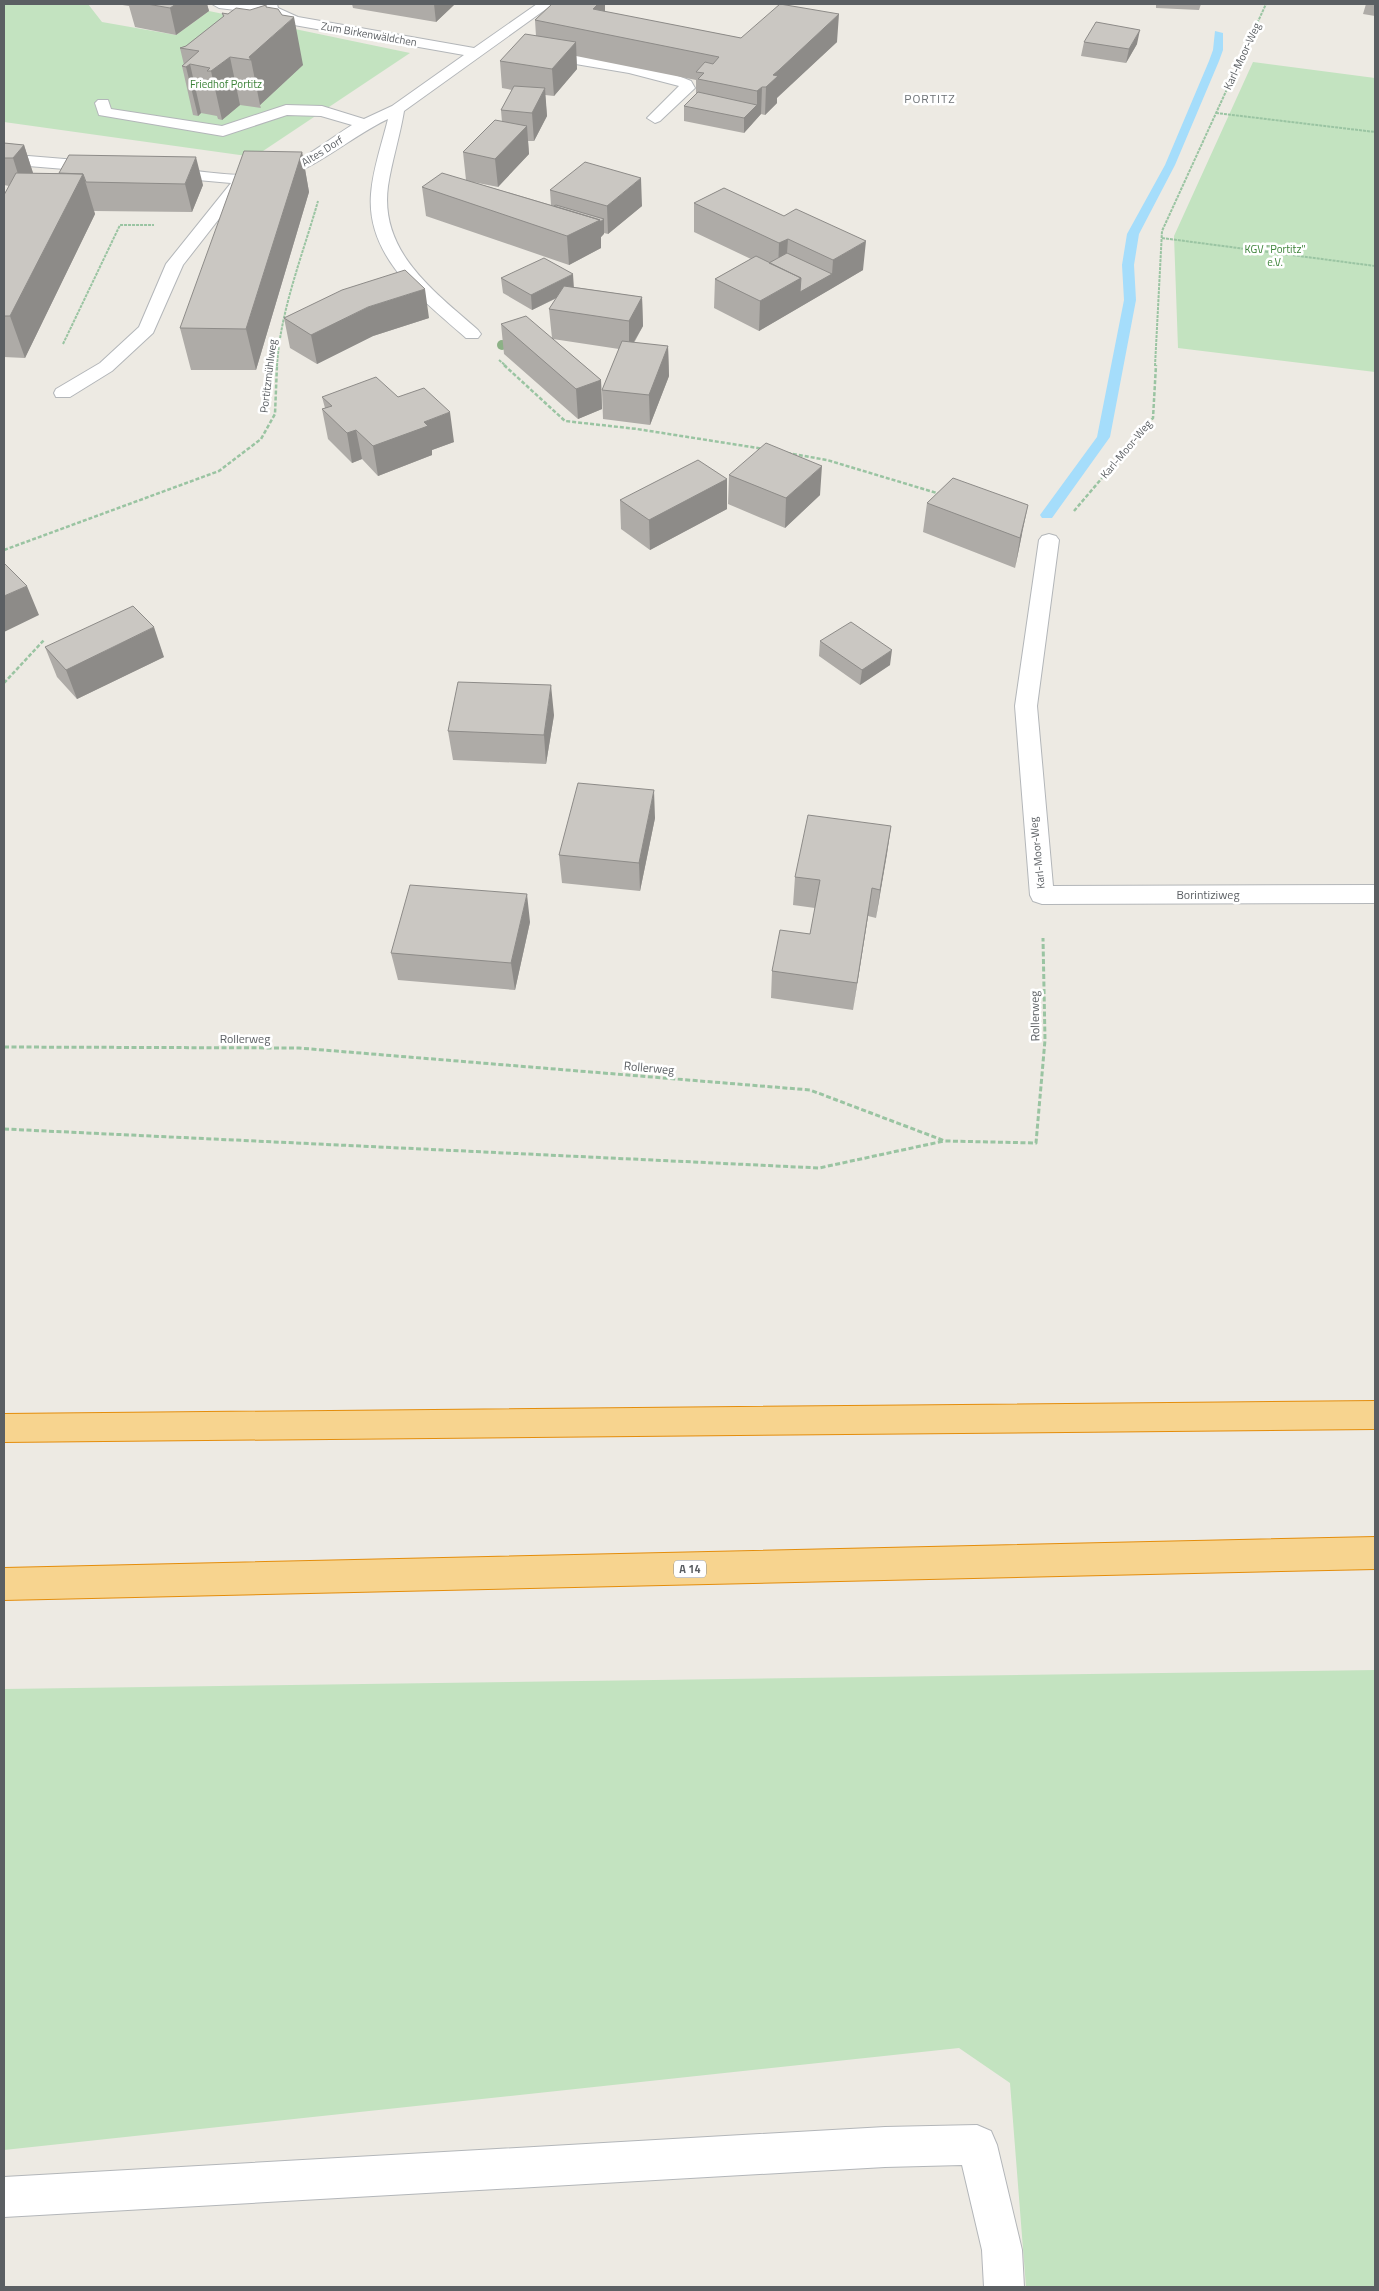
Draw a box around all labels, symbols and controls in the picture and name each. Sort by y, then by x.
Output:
street label: Zum Birkenwäldchen [320,18,418,50]
street label: Karl-Moor-Weg [1219,20,1265,92]
park label: Friedhof Portitz [190,76,262,92]
district label: PORTITZ [904,89,956,108]
street label: Altes Dorf [298,132,346,170]
park label: KGV "Portitz" e.V. [1244,241,1306,270]
street label: Portitzmühlweg [256,338,281,414]
street label: Karl-Moor-Weg [1097,416,1156,482]
street label: Karl-Moor-Weg [1025,816,1049,890]
street label: Borintiziweg [1176,885,1240,904]
street label: Rollerweg [1025,990,1044,1042]
street label: Rollerweg [220,1029,270,1048]
street label: Rollerweg [623,1056,675,1079]
road number: A 14 [674,1560,706,1578]

